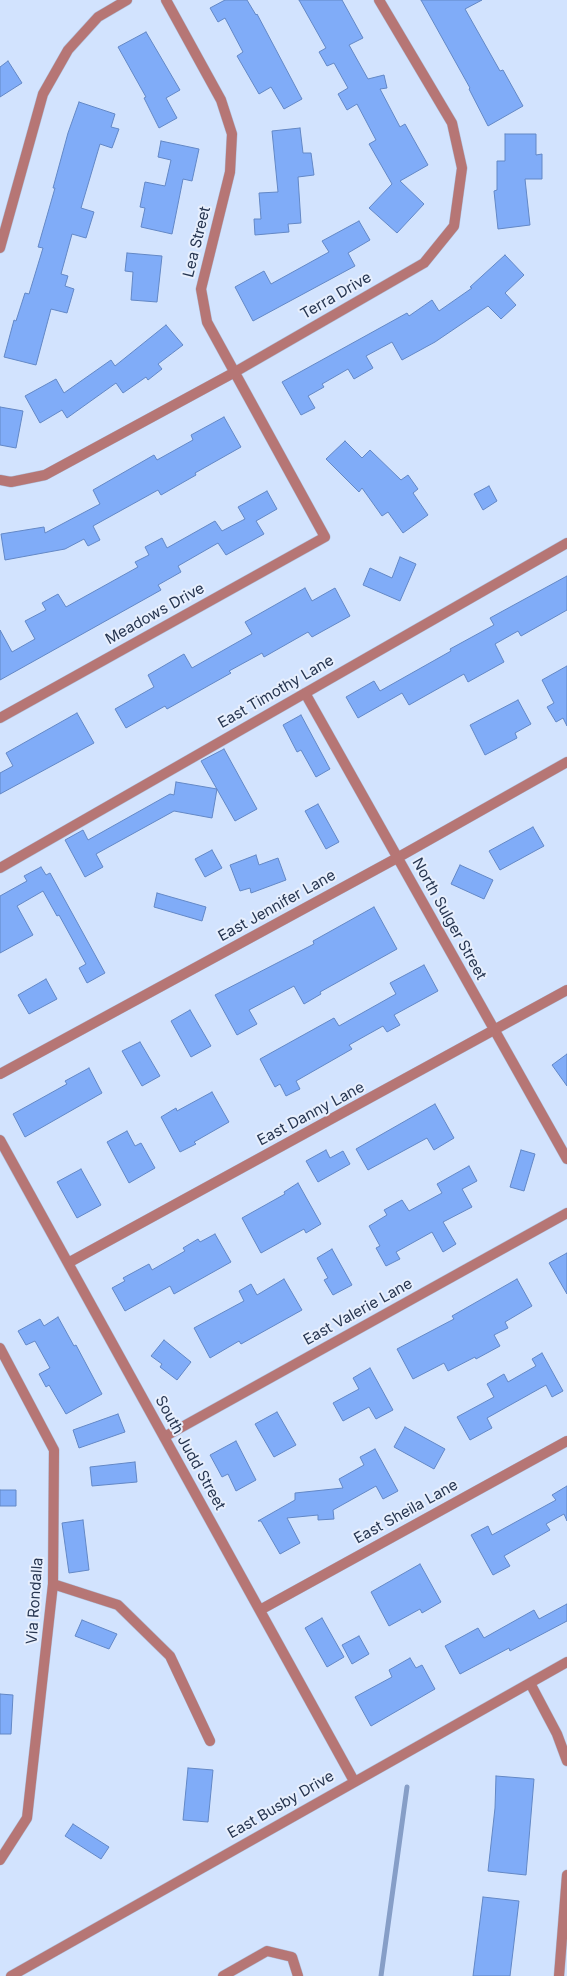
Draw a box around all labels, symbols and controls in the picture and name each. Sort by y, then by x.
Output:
street label: Lea Street [180,205,214,279]
street label: Terra Drive [297,269,375,323]
street label: Meadows Drive [102,579,208,649]
street label: East Timothy Lane [215,652,337,732]
street label: North Sulger Street [408,855,490,983]
street label: East Jennifer Lane [215,866,339,946]
street label: East Danny Lane [255,1078,367,1150]
street label: East Valerie Lane [300,1275,416,1349]
street label: South Judd Street [151,1393,229,1513]
street label: East Sheila Lane [351,1476,461,1548]
street label: Via Rondalla [23,1557,47,1645]
street label: East Busby Drive [225,1767,337,1843]

